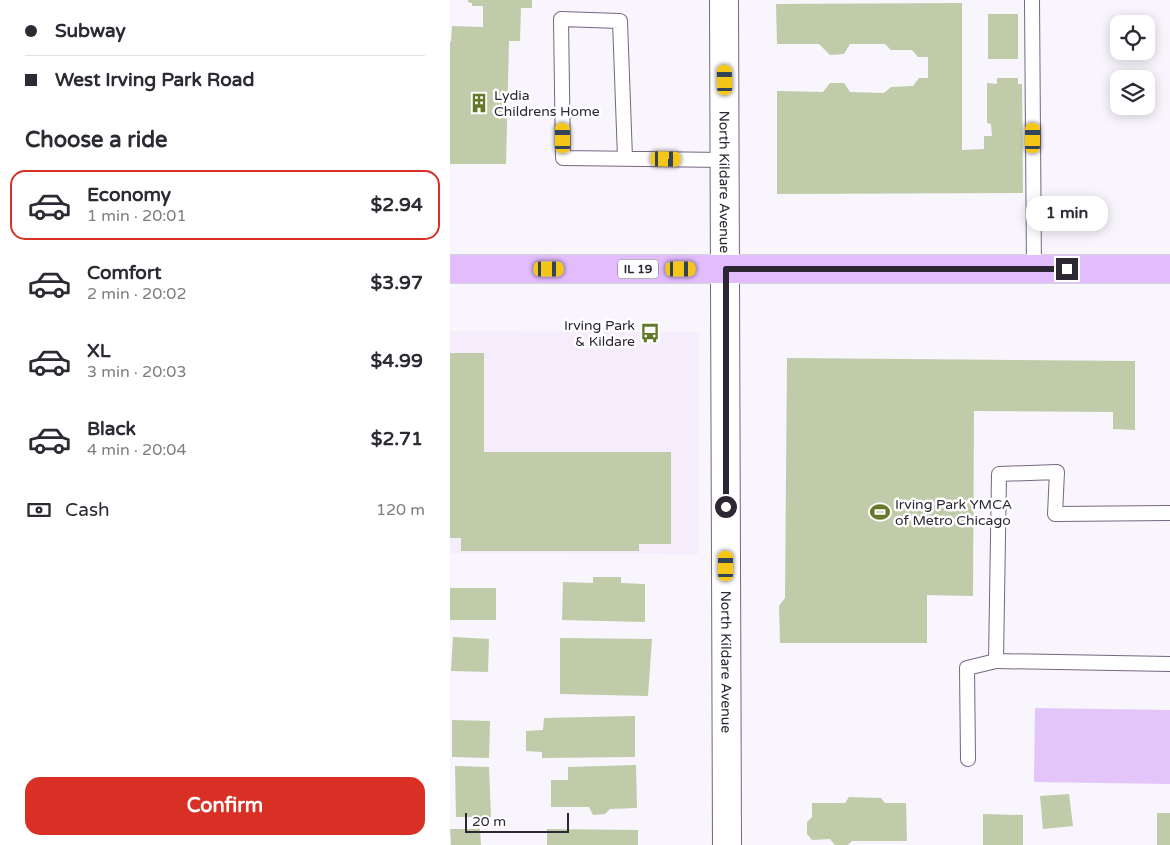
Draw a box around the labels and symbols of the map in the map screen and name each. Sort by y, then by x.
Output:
car [717,65,732,95]
place label: Lydia Childrens Home [494,87,600,120]
building icon: Lydia Childrens Home [468,92,490,114]
street label: North Kildare Avenue [716,111,733,253]
car [555,123,570,153]
car [1025,123,1040,153]
car [650,151,681,167]
callout: 1 min [1026,196,1108,232]
route end [1056,258,1078,280]
road number: IL 19 [618,260,658,278]
car [534,262,564,277]
car [666,262,696,277]
place label: Irving Park & Kildare [564,317,635,350]
bus stop icon: Irving Park & Kildare [639,322,661,344]
route start [715,496,737,518]
place label: Irving Park YMCA of Metro Chicago [895,496,1012,529]
sports icon: Irving Park YMCA of Metro Chicago [869,501,891,523]
car [718,551,733,581]
street label: North Kildare Avenue [718,591,735,733]
scale bar [465,810,569,833]

